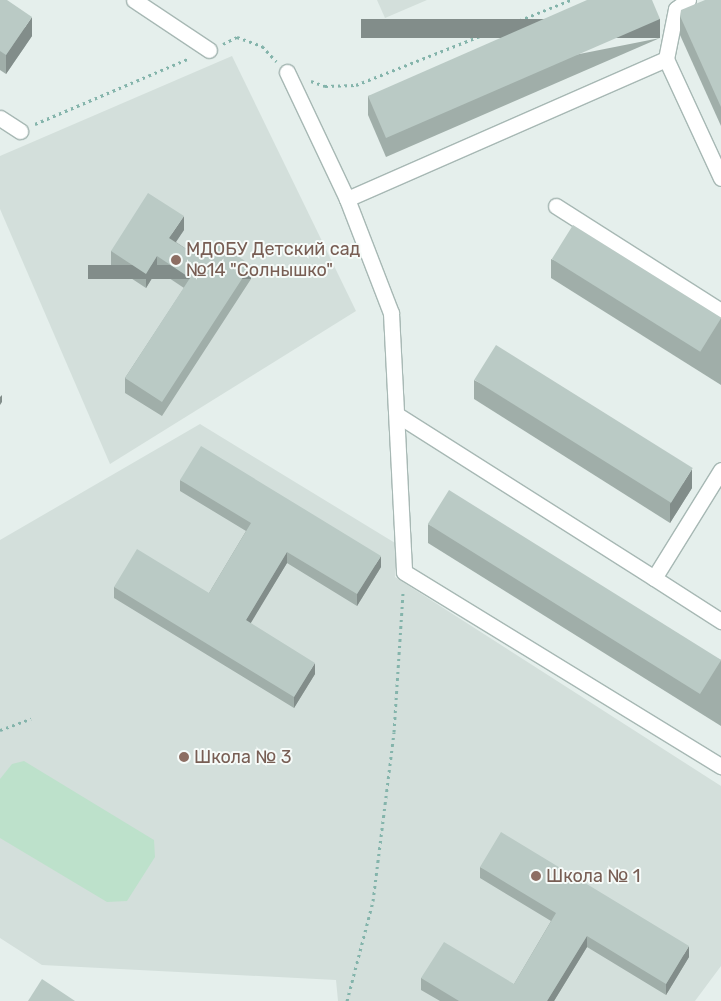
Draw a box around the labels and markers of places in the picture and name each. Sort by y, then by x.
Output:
place label: МДОБУ Детский сад №14 "Солнышко" [186,239,360,282]
marker: МДОБУ Детский сад №14 "Солнышко" [170,254,182,266]
place label: Школа № 3 [194,746,291,768]
marker: Школа № 3 [178,751,190,763]
place label: Школа № 1 [546,865,640,887]
marker: Школа № 1 [530,870,542,882]

